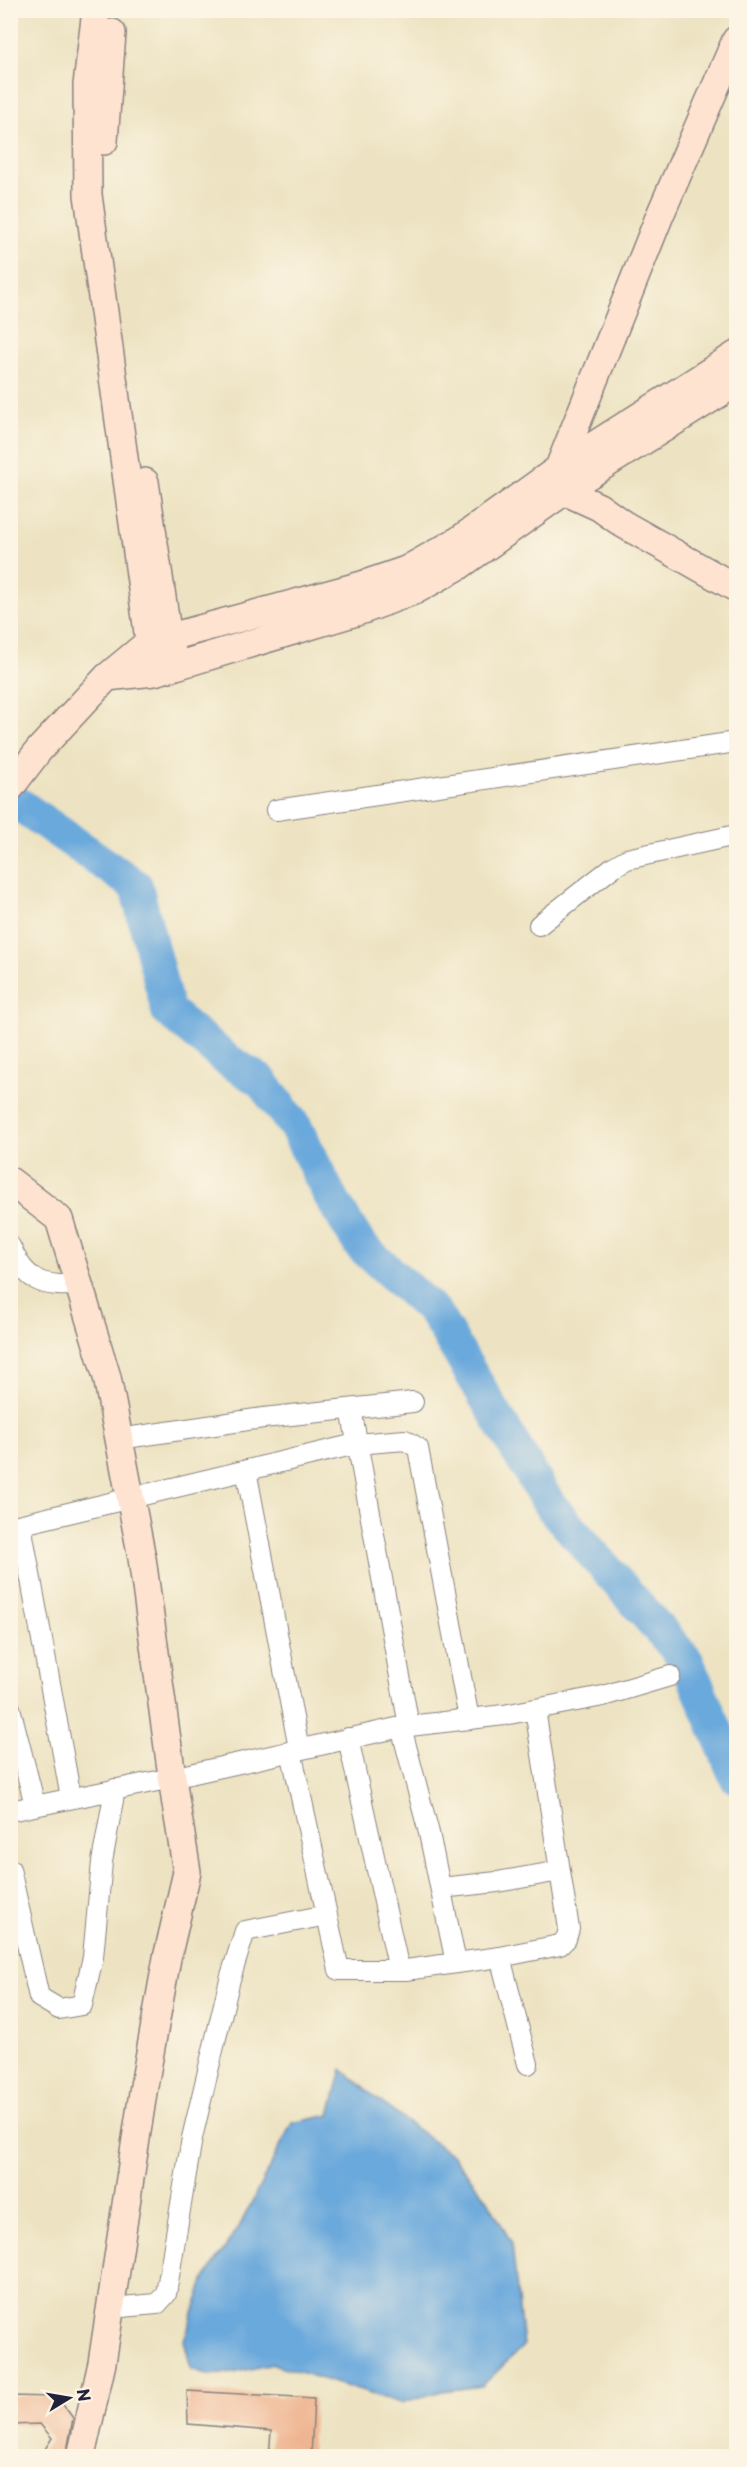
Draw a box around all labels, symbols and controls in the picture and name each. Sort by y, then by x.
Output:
north arrow [39,2368,99,2428]
text: N [72,2386,98,2403]

